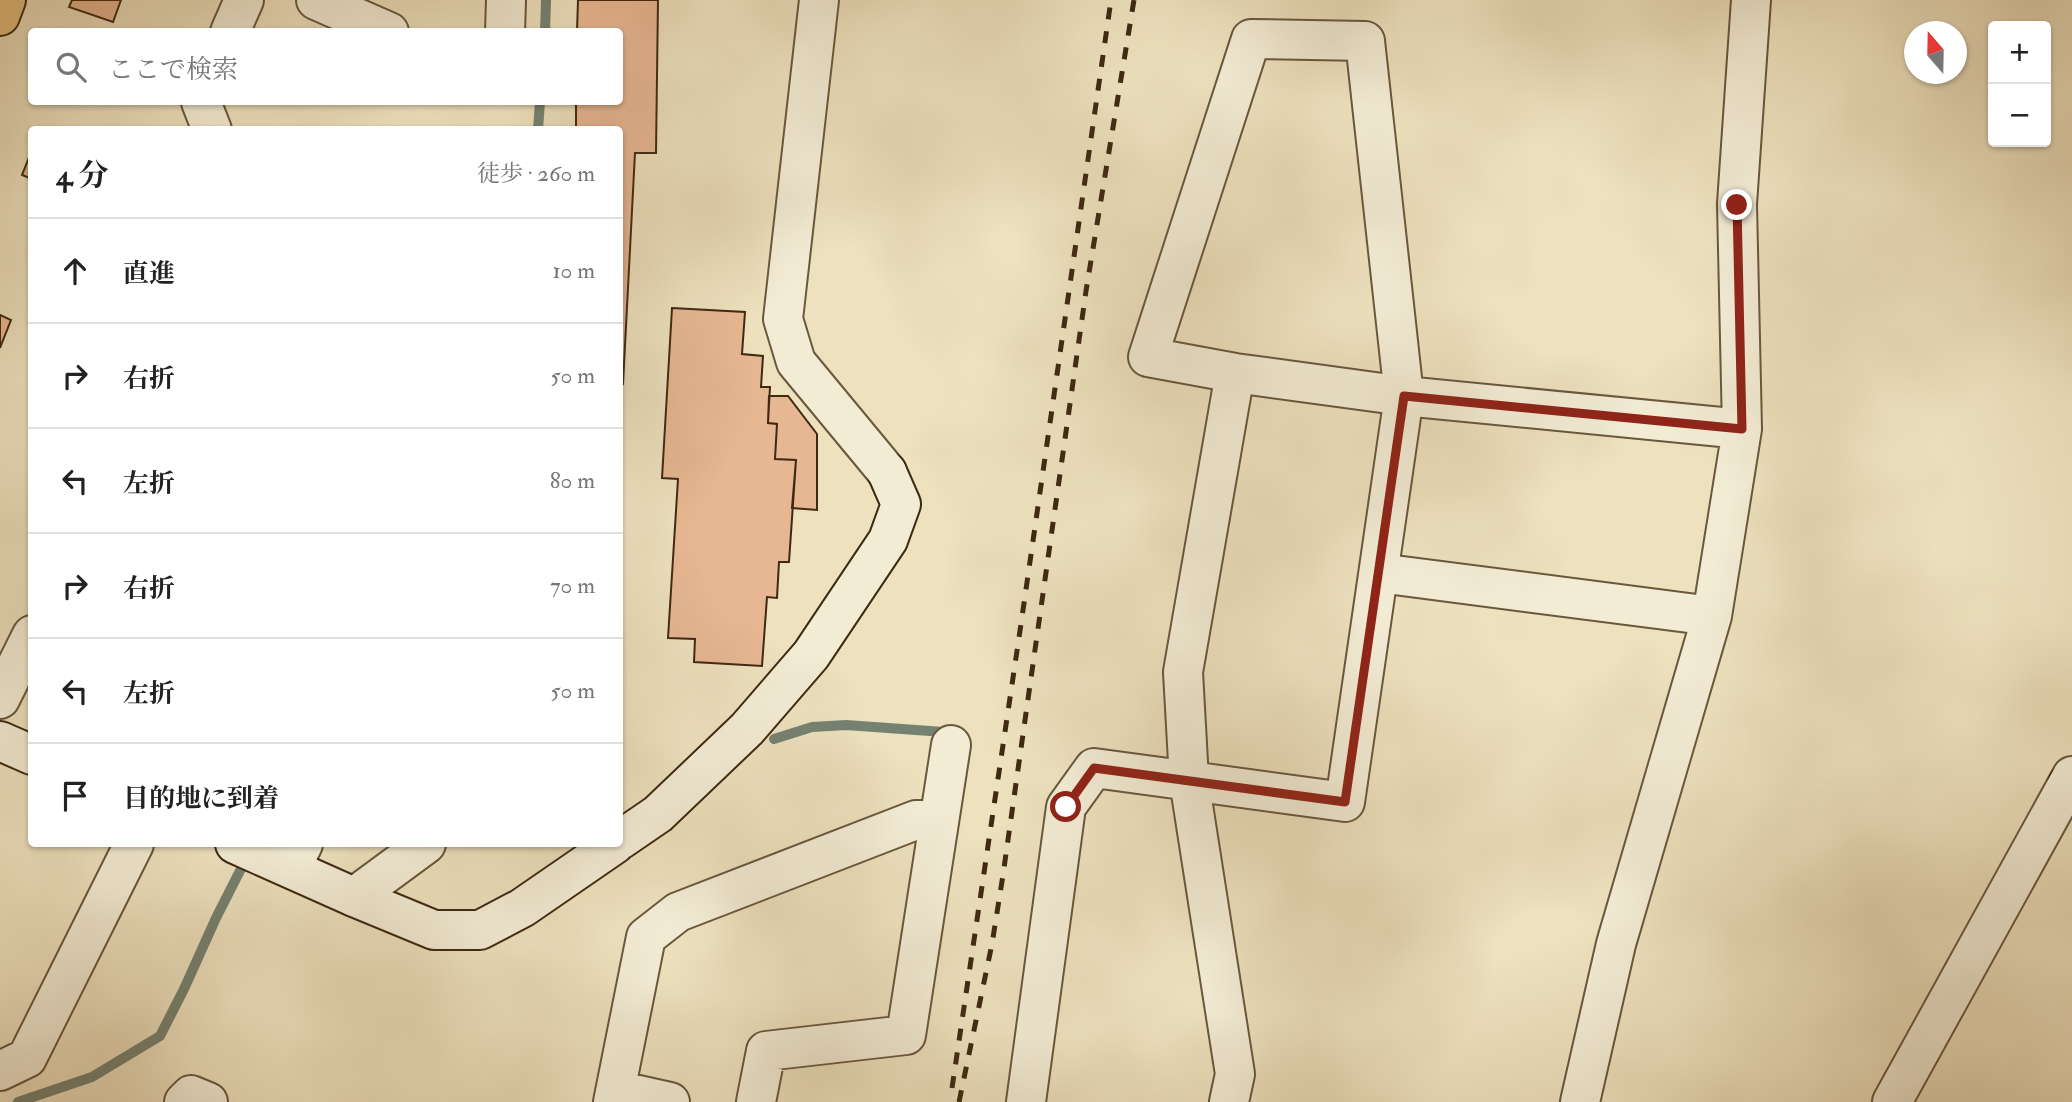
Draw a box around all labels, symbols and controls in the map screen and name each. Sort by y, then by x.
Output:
north arrow [1904,21,1967,84]
map controls [1988,21,2051,147]
button: + [1988,21,2051,84]
search box [28,28,623,105]
icon: search [52,48,90,86]
text: ここで検索 [108,54,238,86]
button: − [1988,84,2051,147]
text: 4 分 [56,157,109,194]
text: 徒歩 · 260 m [477,159,595,188]
route end [1721,189,1752,220]
icon: ahead [56,252,94,290]
text: 10 m [552,256,595,285]
text: 直進 [123,258,175,290]
icon: right [56,357,94,395]
text: 50 m [551,361,595,390]
text: 右折 [123,363,175,395]
icon: left [56,462,94,500]
text: 80 m [550,466,595,495]
text: 左折 [123,468,175,500]
icon: right [56,567,94,605]
text: 70 m [550,571,595,600]
text: 右折 [123,573,175,605]
icon: left [56,672,94,710]
text: 50 m [551,676,595,705]
text: 左折 [123,678,175,710]
icon: arrive [56,777,94,815]
text: 目的地に到着 [123,783,279,815]
route start [1050,791,1081,822]

